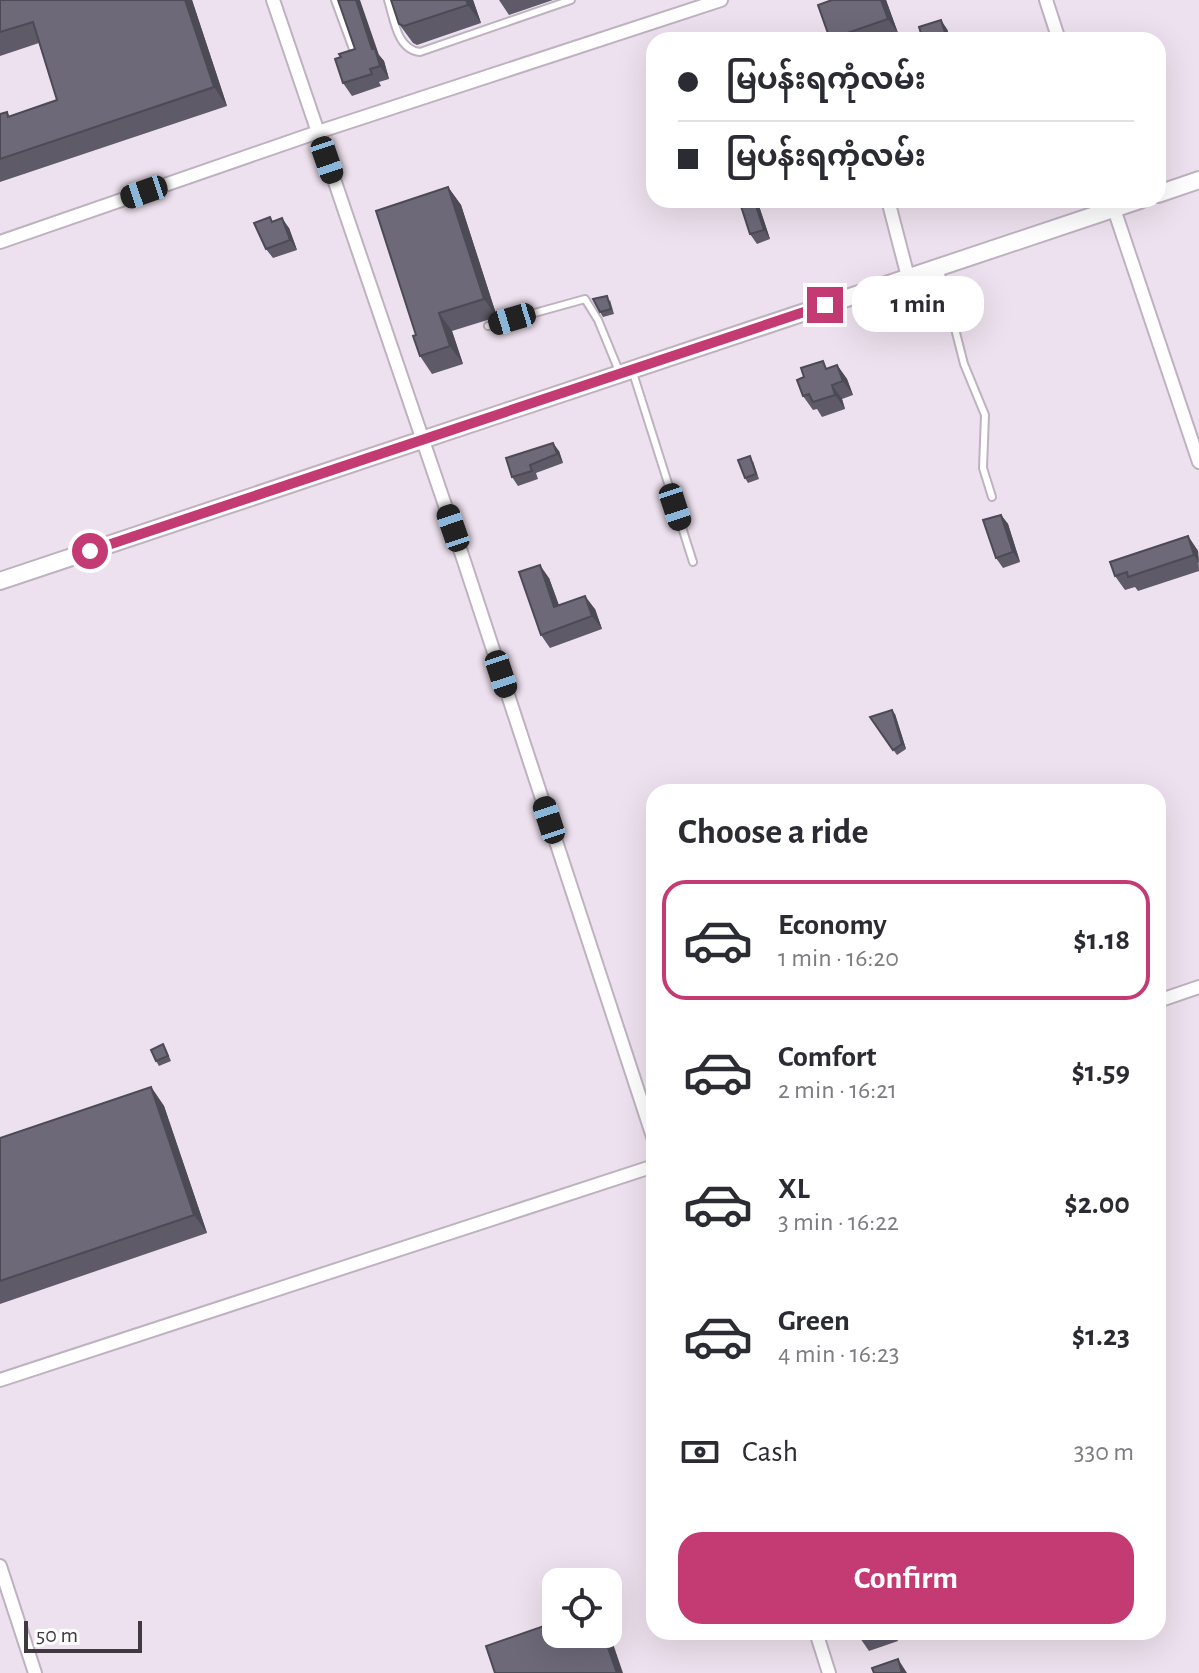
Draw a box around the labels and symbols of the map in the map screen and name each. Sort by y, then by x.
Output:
car [308,133,346,187]
car [117,173,171,211]
callout: 1 min [853,277,985,333]
route end [807,287,843,323]
car [486,301,538,337]
car [656,480,694,534]
car [434,501,472,555]
route start [72,533,108,569]
car [482,647,520,701]
car [530,793,568,847]
scale bar [24,1617,142,1653]

